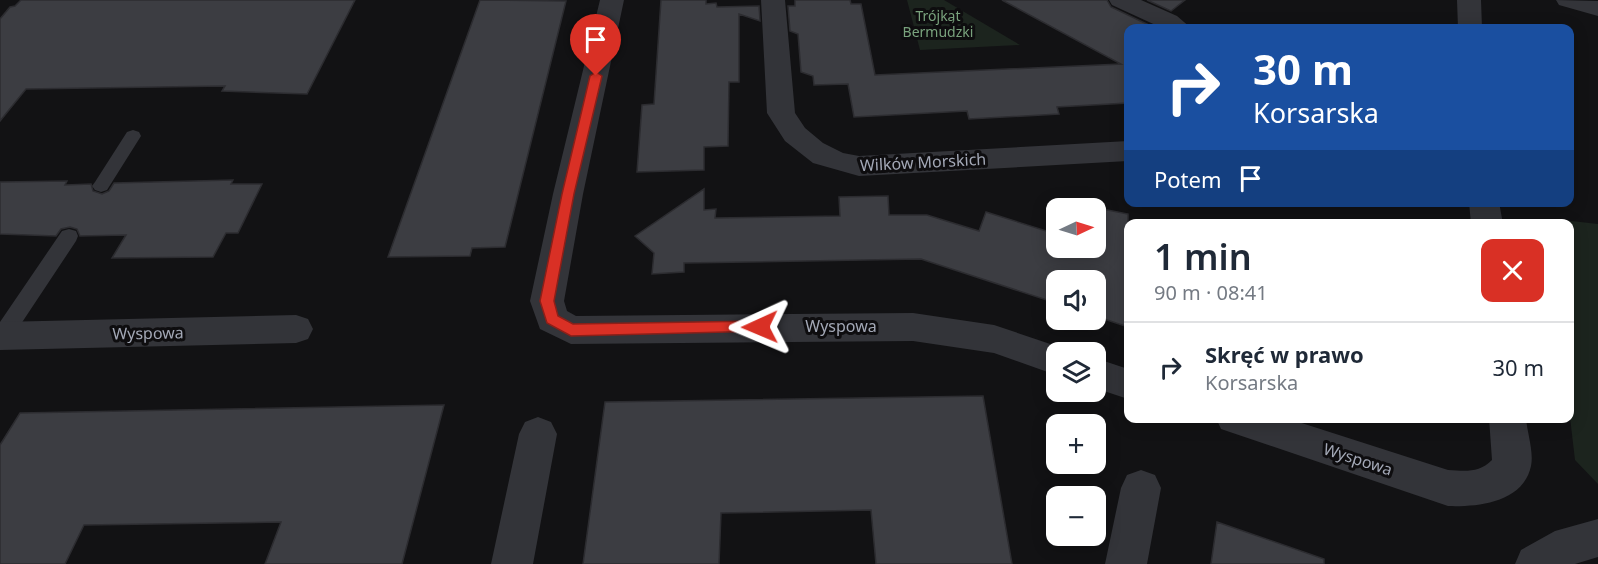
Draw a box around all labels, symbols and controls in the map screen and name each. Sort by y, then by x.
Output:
park label: Trójkąt Bermudzki [903,6,973,41]
pin [570,14,621,76]
icon: arrive [579,23,612,56]
text: 30 m [1253,40,1353,97]
icon: right [1154,48,1232,126]
text: Korsarska [1253,94,1379,131]
street label: Wilków Morskich [859,148,987,176]
icon: arrive [1234,162,1267,195]
text: Potem [1154,164,1222,194]
north arrow [1046,198,1106,258]
map controls [1046,198,1106,546]
text: 1 min [1154,232,1252,281]
button: close [1481,239,1544,302]
button: sound [1046,270,1106,330]
text: 90 m · 08:41 [1154,279,1268,306]
position arrow [728,295,792,359]
street label: Wyspowa [805,315,877,337]
street label: Wyspowa [112,321,184,345]
text: Skręć w prawo [1205,339,1364,369]
button: layers [1046,342,1106,402]
icon: right [1154,351,1187,384]
text: 30 m [1493,352,1544,382]
text: Korsarska [1205,369,1298,396]
button: + [1046,414,1106,474]
street label: Wyspowa [1321,437,1395,481]
button: − [1046,486,1106,546]

